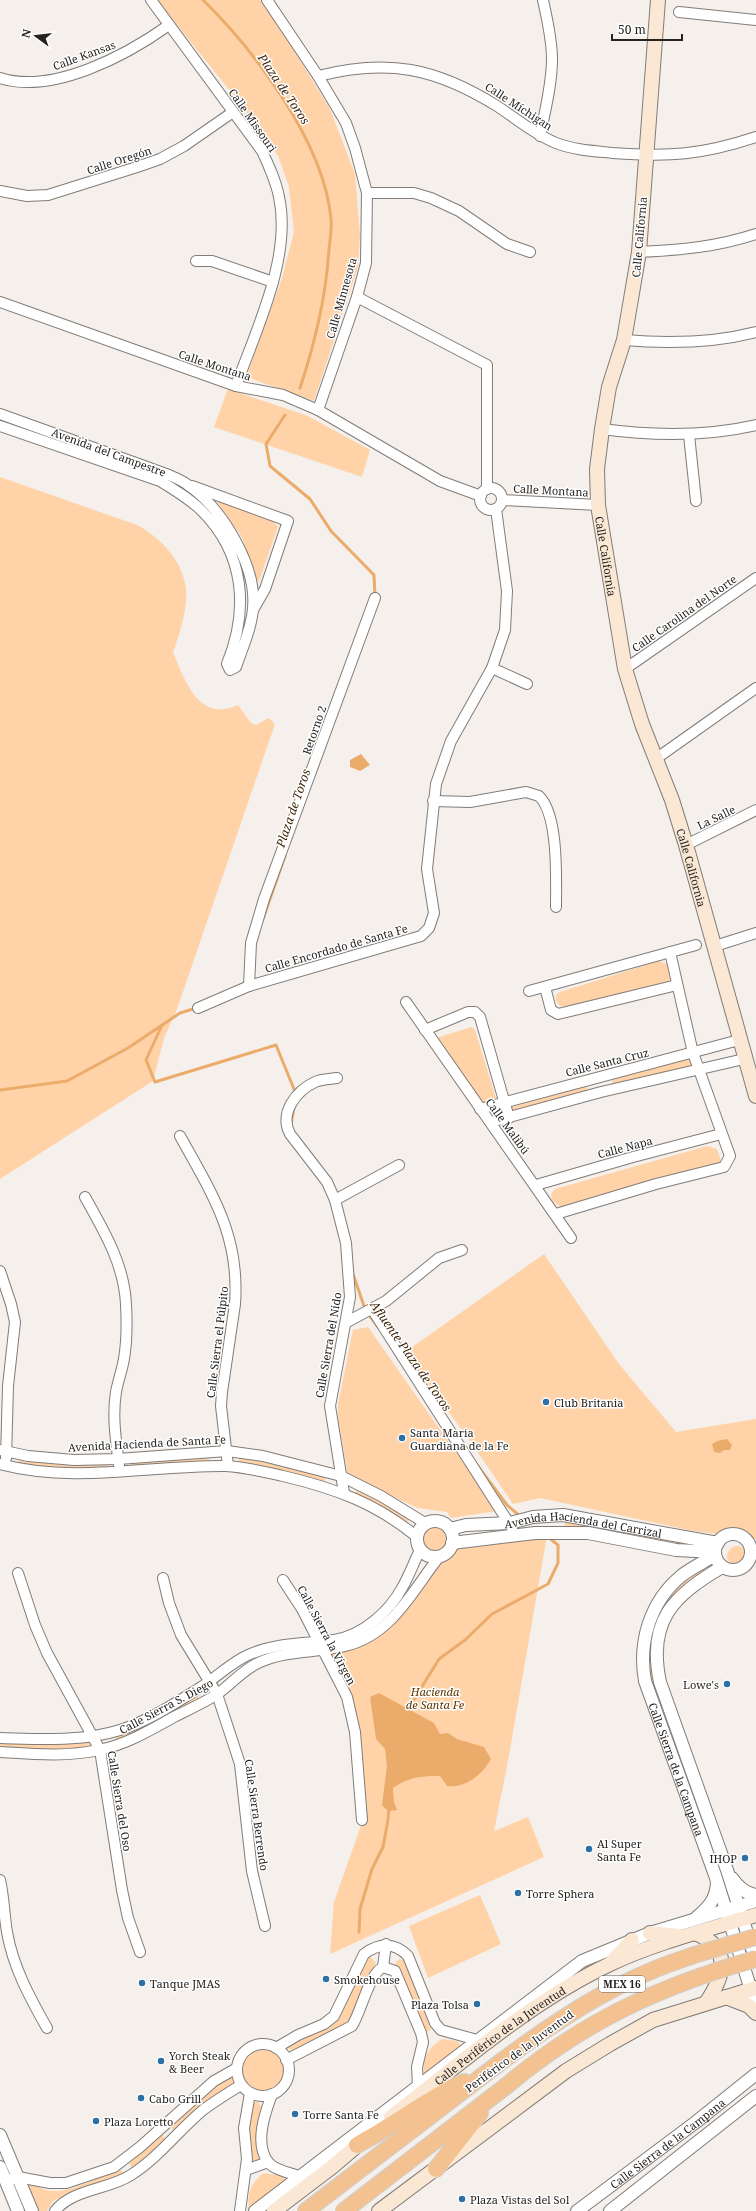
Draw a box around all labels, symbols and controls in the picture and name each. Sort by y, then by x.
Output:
north arrow [16,16,56,56]
scale bar [612,16,682,42]
text: 50 m [618,21,646,38]
text: N [17,27,34,39]
street label: Calle Kansas [51,37,117,73]
water label: Plaza de Toros [253,49,314,128]
street label: Calle Míchigan [482,79,556,133]
street label: Calle Missouri [226,85,281,155]
street label: Calle Oregón [85,142,153,178]
street label: Calle California [628,196,650,278]
street label: Calle Minnesota [322,256,360,340]
street label: Calle Montana [177,346,253,384]
street label: Avenida del Campestre [50,424,168,480]
street label: Calle Montana [513,481,589,499]
street label: Calle California [592,515,620,597]
street label: Calle Carolina del Norte [629,571,739,655]
street label: Retorno 2 [299,703,329,757]
water label: Plaza de Toros [271,766,315,850]
street label: La Salle [694,801,738,833]
street label: Calle California [674,826,710,908]
street label: Calle Encordado de Santa Fe [263,920,409,976]
street label: Calle Santa Cruz [564,1044,650,1080]
street label: Calle Malibú [483,1095,533,1157]
street label: Calle Napa [596,1133,654,1161]
street label: Calle Sierra el Púlpito [203,1285,231,1399]
street label: Calle Sierra del Nido [311,1291,345,1399]
water label: Afluente Plaza de Toros [366,1297,456,1415]
place label: Club Britania [554,1395,624,1410]
marker: Club Britania [541,1397,551,1407]
place label: Santa Maria Guardiana de la Fe [410,1425,509,1453]
street label: Avenida Hacienda de Santa Fe [68,1431,226,1455]
marker: Santa Maria Guardiana de la Fe [397,1433,407,1443]
street label: Avenida Hacienda del Carrizal [504,1507,664,1540]
street label: Calle Sierra la Vírgen [294,1583,360,1687]
street label: Calle Sierra S. Diego [116,1675,216,1737]
place label: Lowe's [683,1677,719,1692]
marker: Lowe's [722,1679,732,1689]
park label: Hacienda de Santa Fe [406,1684,465,1712]
street label: Calle Sierra de la Campana [646,1700,708,1838]
street label: Calle Sierra del Oso [105,1750,135,1852]
street label: Calle Sierra Berrendo [242,1758,272,1872]
place label: Al Super Santa Fe [597,1836,643,1864]
marker: Al Super Santa Fe [584,1844,594,1854]
place label: IHOP [709,1851,737,1866]
marker: IHOP [740,1853,750,1863]
place label: Torre Sphera [526,1886,594,1901]
marker: Torre Sphera [513,1888,523,1898]
place label: Smokehouse [334,1972,400,1987]
marker: Smokehouse [321,1974,331,1984]
place label: Tanque JMAS [150,1976,220,1991]
road number: MEX 16 [599,1976,645,1992]
marker: Tanque JMAS [137,1978,147,1988]
street label: Calle Periférico de la Juventud [432,1984,568,2088]
place label: Plaza Tolsa [411,1997,469,2012]
marker: Plaza Tolsa [472,1999,482,2009]
street label: Periférico de la Juventud [462,2007,576,2095]
place label: Yorch Steak & Beer [168,2048,231,2076]
marker: Yorch Steak & Beer [156,2056,166,2066]
place label: Cabo Grill [149,2091,202,2106]
marker: Cabo Grill [136,2093,146,2103]
street label: Calle Sierra de la Campana [607,2094,728,2192]
place label: Torre Santa Fe [303,2107,379,2122]
marker: Torre Santa Fe [290,2109,300,2119]
place label: Plaza Loretto [104,2114,173,2129]
marker: Plaza Loretto [91,2116,101,2126]
place label: Plaza Vistas del Sol [470,2192,570,2207]
marker: Plaza Vistas del Sol [457,2194,467,2204]

